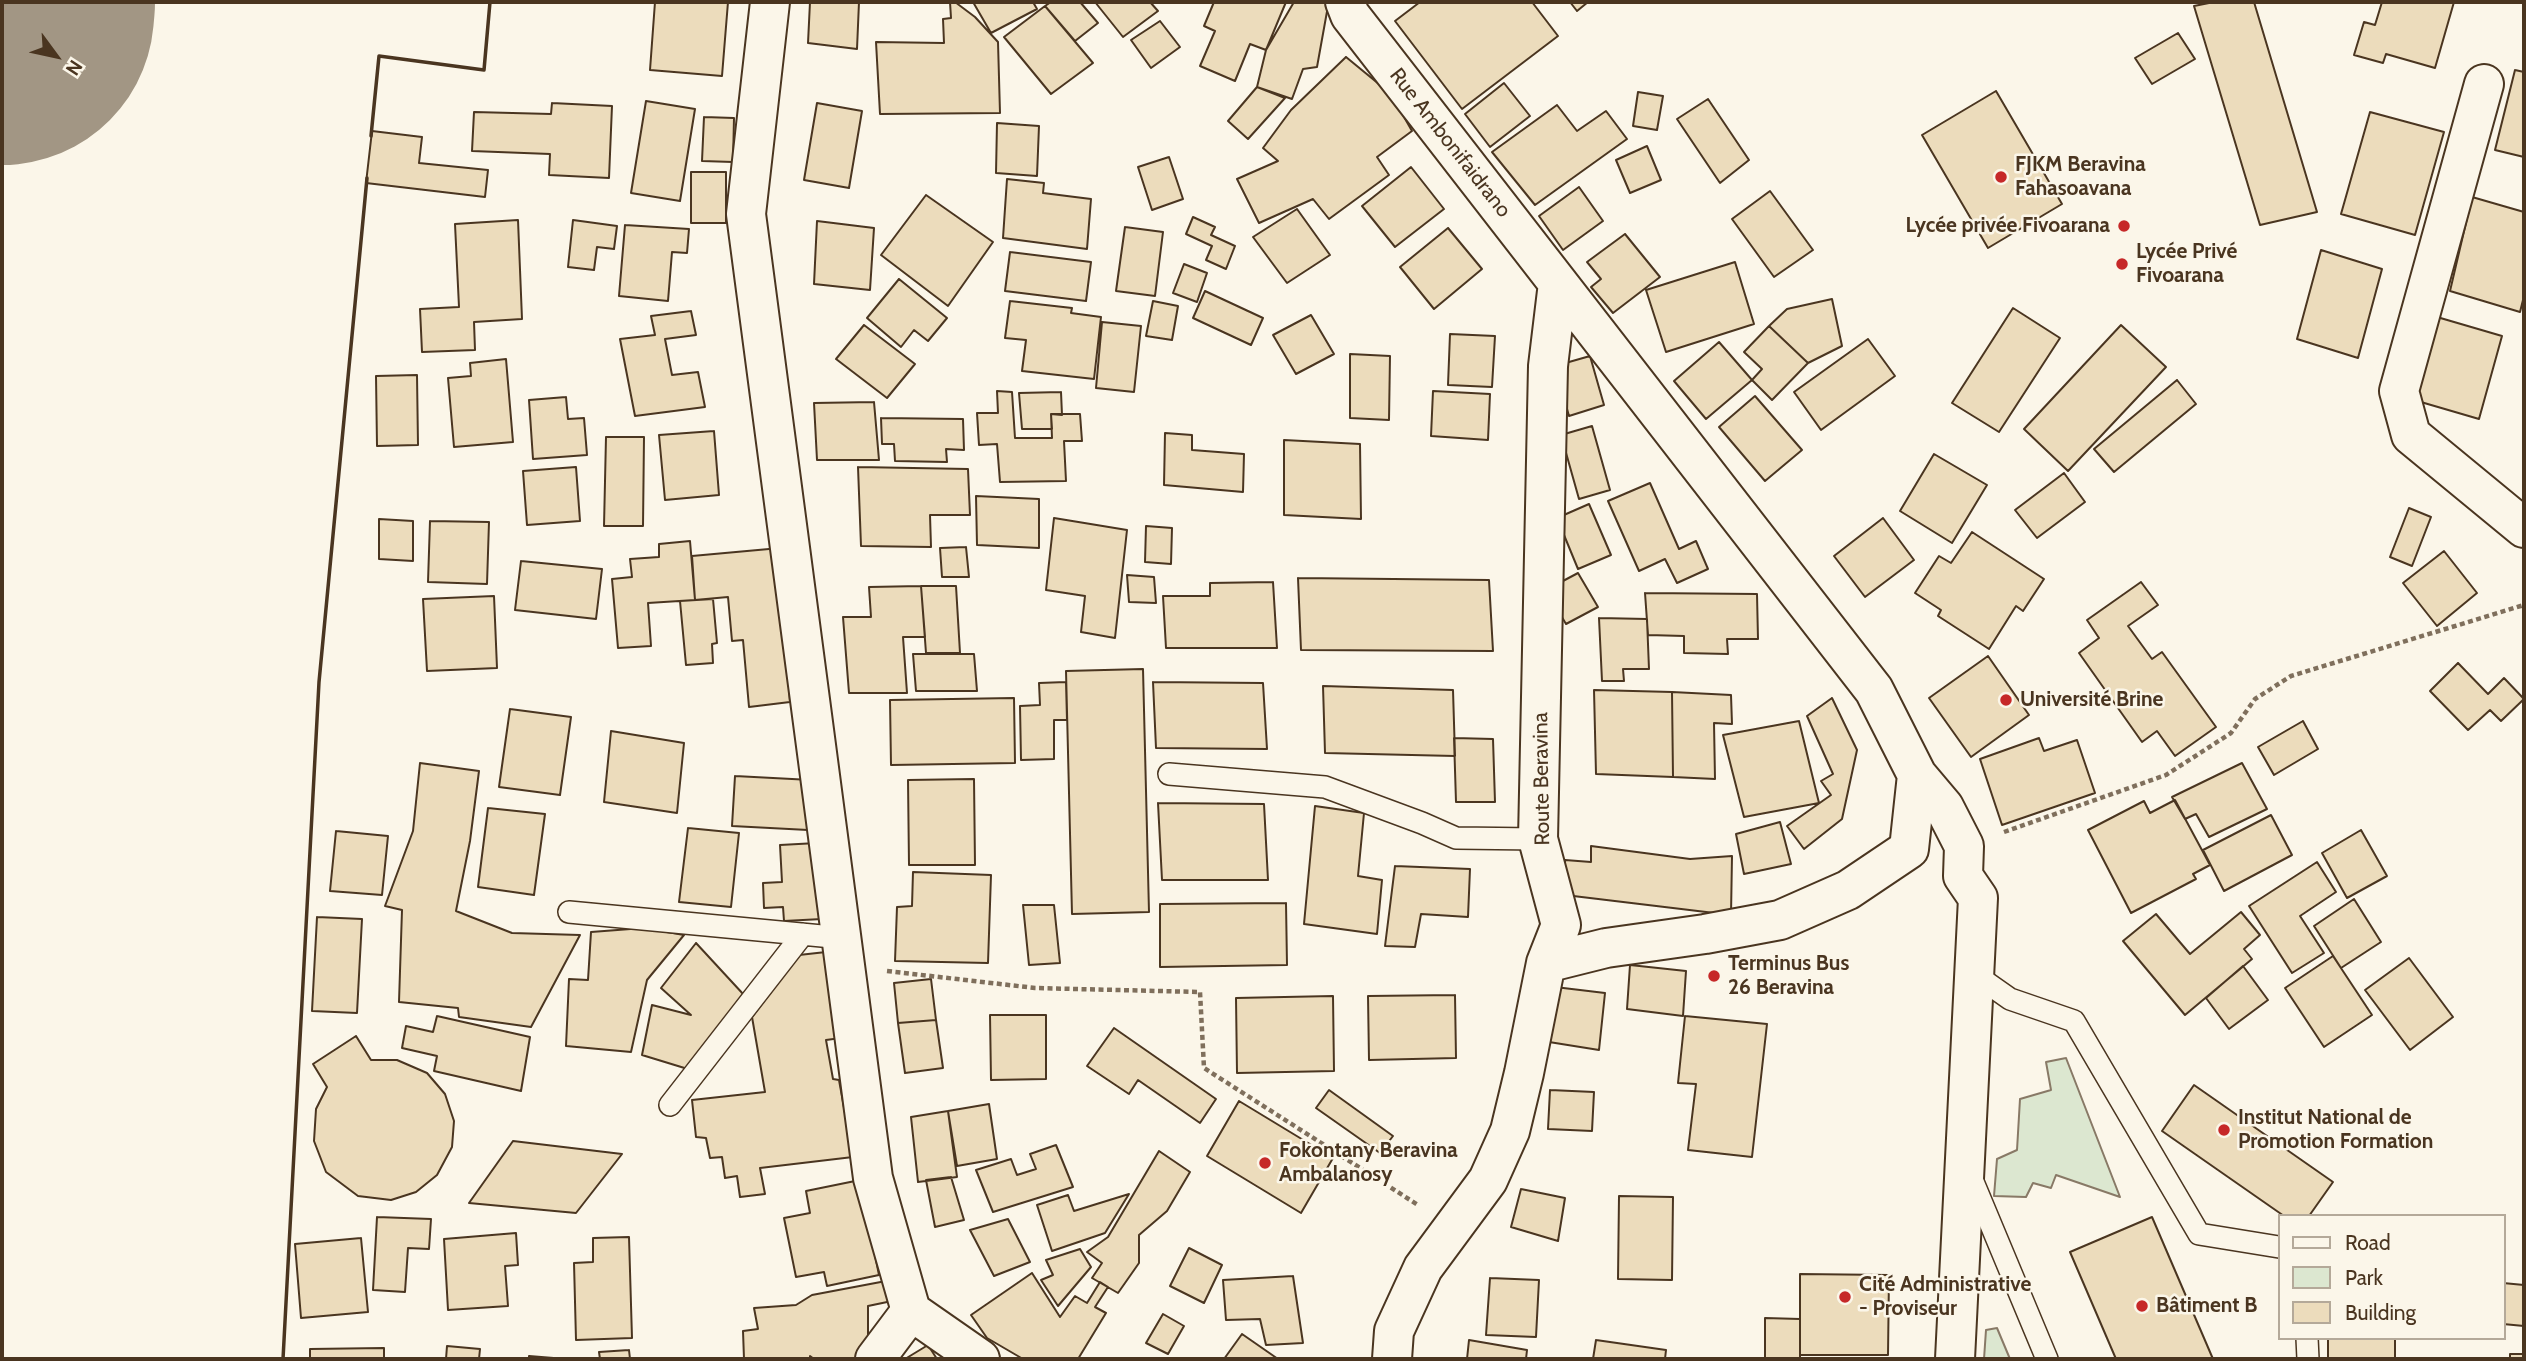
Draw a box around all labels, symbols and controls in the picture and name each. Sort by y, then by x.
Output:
north arrow [21,21,91,91]
text: N [61,56,87,80]
street label: Rue Ambonifaidrano [1384,63,1516,223]
place label: FJKM Beravina Fahasoavana [2015,152,2146,202]
marker: FJKM Beravina Fahasoavana [1993,169,2009,185]
place label: Lycée privée Fivoarana [1906,213,2110,239]
marker: Lycée privée Fivoarana [2116,218,2132,234]
place label: Lycée Privé Fivoarana [2136,239,2237,289]
marker: Lycée Privé Fivoarana [2114,256,2130,272]
place label: Université Brine [2020,687,2163,713]
marker: Université Brine [1998,692,2014,708]
street label: Route Beravina [1528,712,1556,846]
place label: Terminus Bus 26 Beravina [1728,951,1849,1001]
marker: Terminus Bus 26 Beravina [1706,968,1722,984]
place label: Institut National de Promotion Formation [2238,1105,2433,1155]
marker: Institut National de Promotion Formation [2216,1122,2232,1138]
place label: Fokontany Beravina Ambalanosy [1279,1138,1458,1188]
marker: Fokontany Beravina Ambalanosy [1257,1155,1273,1171]
legend [2278,1214,2505,1340]
text: Road [2345,1230,2391,1255]
text: Park [2345,1265,2383,1290]
place label: Cité Administrative - Proviseur [1859,1272,2031,1322]
marker: Cité Administrative - Proviseur [1837,1289,1853,1305]
place label: Bâtiment B [2156,1293,2257,1319]
marker: Bâtiment B [2134,1298,2150,1314]
text: Building [2345,1300,2416,1325]

